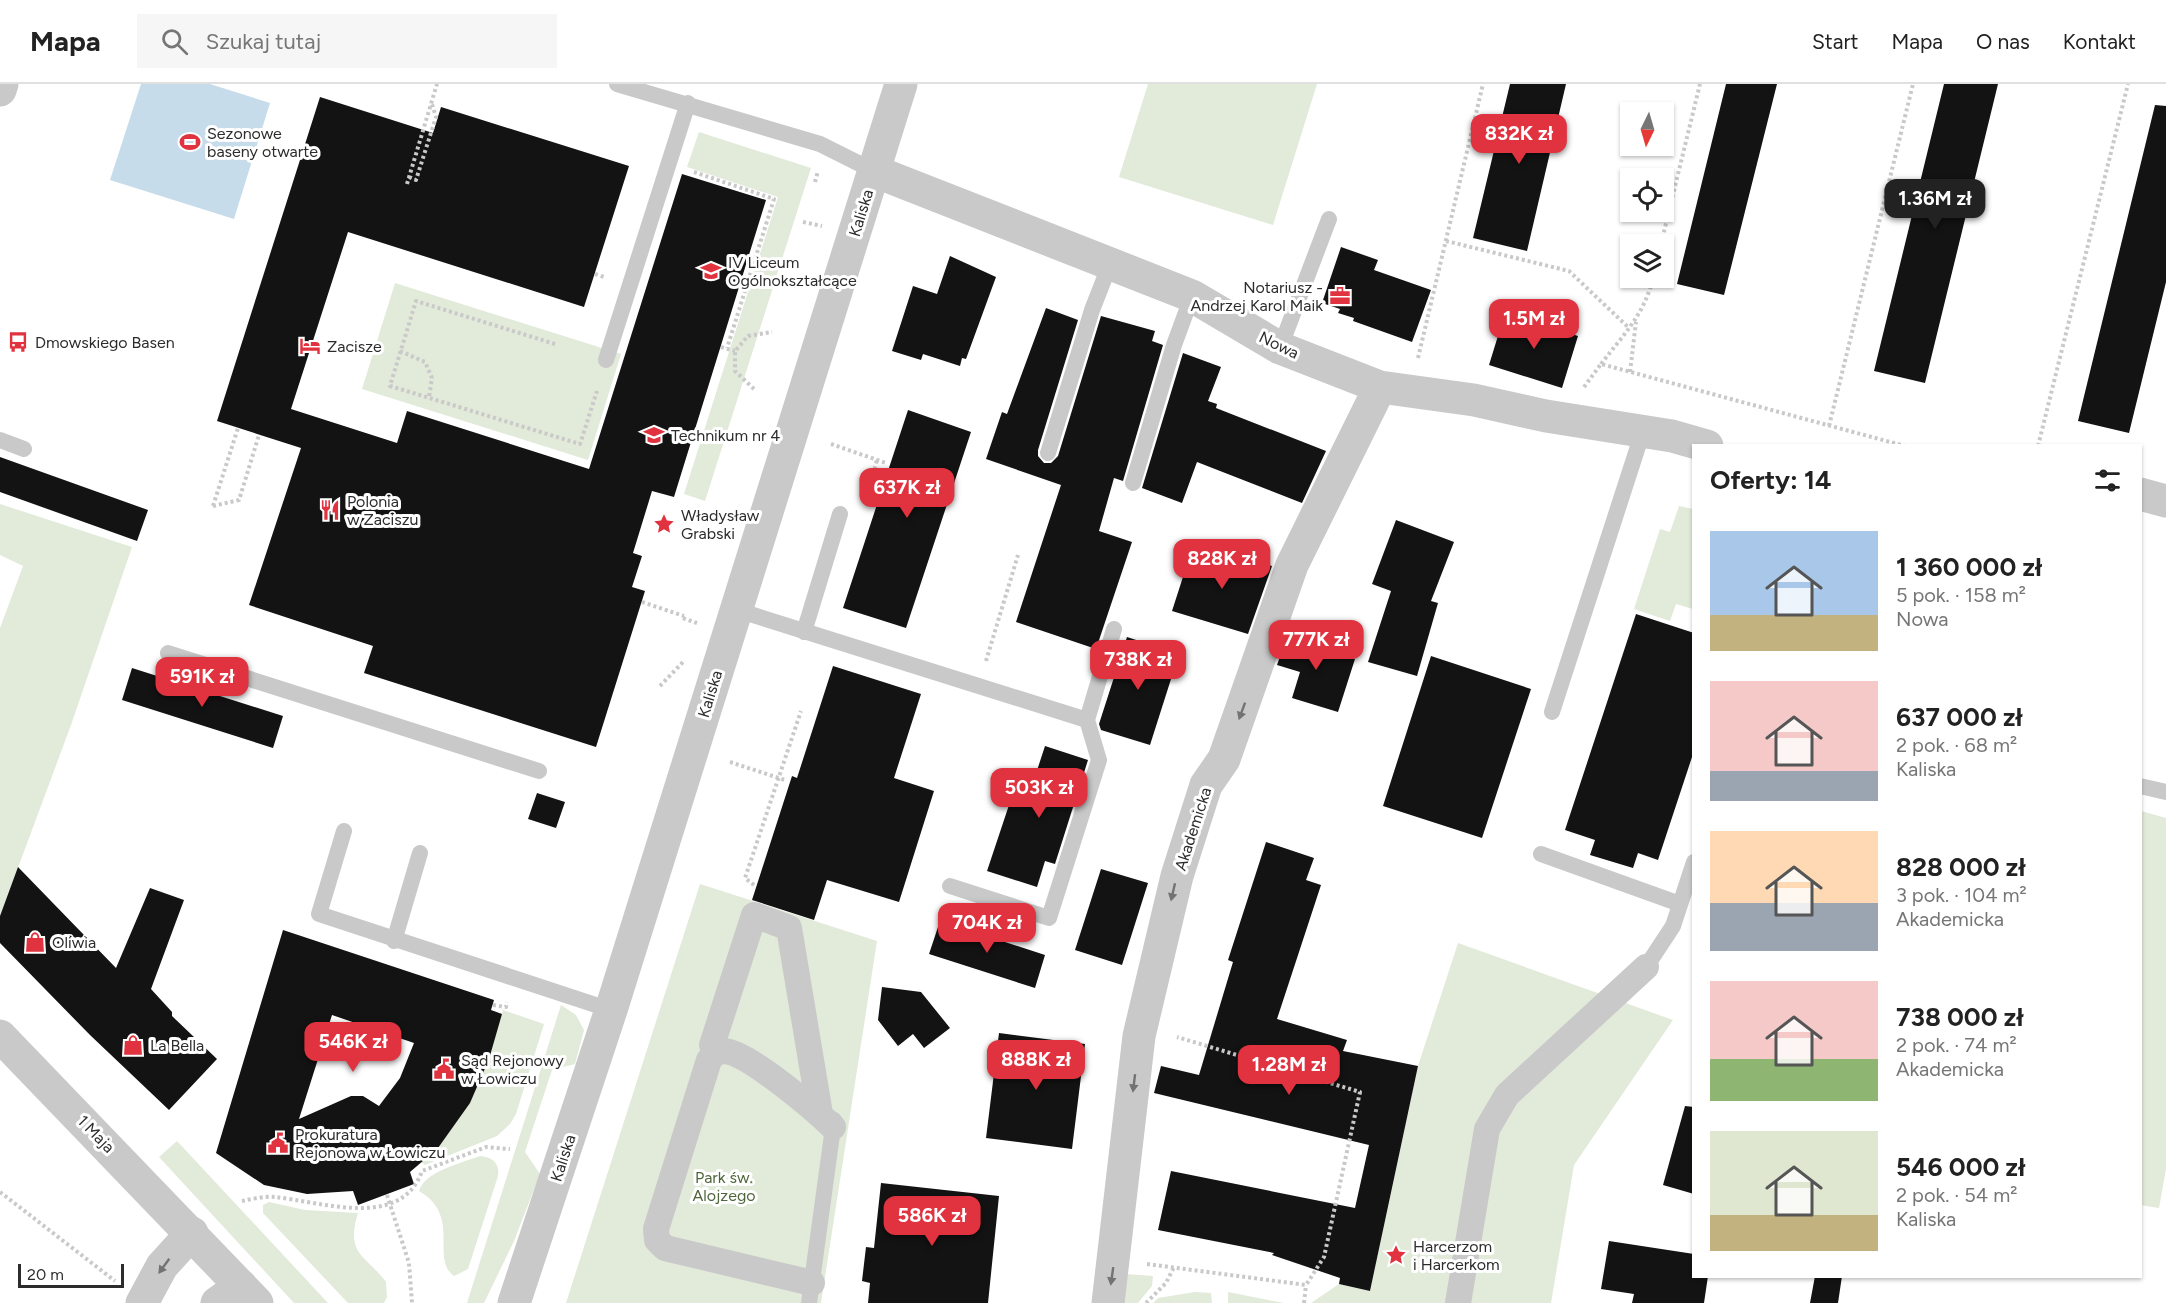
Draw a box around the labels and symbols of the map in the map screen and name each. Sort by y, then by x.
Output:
north arrow [1620,102,1674,156]
pin: 832K zł [1464,114,1574,165]
place label: Sezonowe baseny otwarte [207,124,318,161]
sports icon: Sezonowe baseny otwarte [178,130,202,154]
pin: 1.36M zł [1873,179,1997,230]
street label: Kaliska [845,187,877,239]
place label: IV Liceum Ogólnokształcące [728,253,857,290]
school or university icon: IV Liceum Ogólnokształcące [699,259,723,283]
place label: Notariusz - Andrzej Karol Maik [1190,278,1323,315]
office icon: Notariusz - Andrzej Karol Maik [1328,284,1352,308]
pin: 1.5M zł [1479,299,1589,350]
street label: Nowa [1256,327,1302,363]
bus stop icon: Dmowskiego Basen [6,330,30,354]
place label: Dmowskiego Basen [35,333,175,352]
hotel icon: Zacisze [298,334,322,358]
place label: Zacisze [327,337,382,356]
school or university icon: Technikum nr 4 [642,423,666,447]
place label: Technikum nr 4 [671,426,780,445]
pin: 637K zł [852,468,962,519]
place label: Polonia w Zaciszu [347,492,419,529]
restaurant icon: Polonia w Zaciszu [318,498,342,522]
place label: Władysław Grabski [681,506,760,543]
place icon: Władysław Grabski [652,512,676,536]
pin: 828K zł [1167,539,1277,590]
pin: 777K zł [1261,620,1371,671]
pin: 738K zł [1083,640,1193,691]
pin: 591K zł [147,657,257,708]
street label: Kaliska [694,668,726,720]
one-way arrow [1237,702,1247,720]
pin: 503K zł [984,768,1094,819]
street label: Akademicka [1171,785,1215,873]
one-way arrow [1168,883,1178,901]
pin: 704K zł [932,903,1042,954]
shop icon: Oliwia [23,930,47,954]
place label: Oliwia [52,933,96,952]
pin: 546K zł [298,1022,408,1073]
shop icon: La Bella [121,1033,145,1057]
place label: La Bella [150,1036,204,1055]
pin: 888K zł [981,1040,1091,1091]
pin: 1.28M zł [1227,1045,1351,1096]
place label: Sąd Rejonowy w Łowiczu [461,1051,564,1088]
public building icon: Sąd Rejonowy w Łowiczu [432,1057,456,1081]
one-way arrow [1129,1073,1139,1092]
street label: 1 Maja [74,1111,118,1157]
place label: Prokuratura Rejonowa w Łowiczu [295,1125,445,1162]
public building icon: Prokuratura Rejonowa w Łowiczu [266,1131,290,1155]
street label: Kaliska [547,1132,579,1184]
park label: Park św. Alojzego [692,1168,756,1205]
pin: 586K zł [877,1196,987,1247]
place label: Harcerzom i Harcerkom [1413,1237,1500,1274]
place icon: Harcerzom i Harcerkom [1384,1243,1408,1267]
one-way arrow [158,1258,170,1273]
scale bar [18,1261,124,1288]
one-way arrow [1107,1267,1116,1286]

